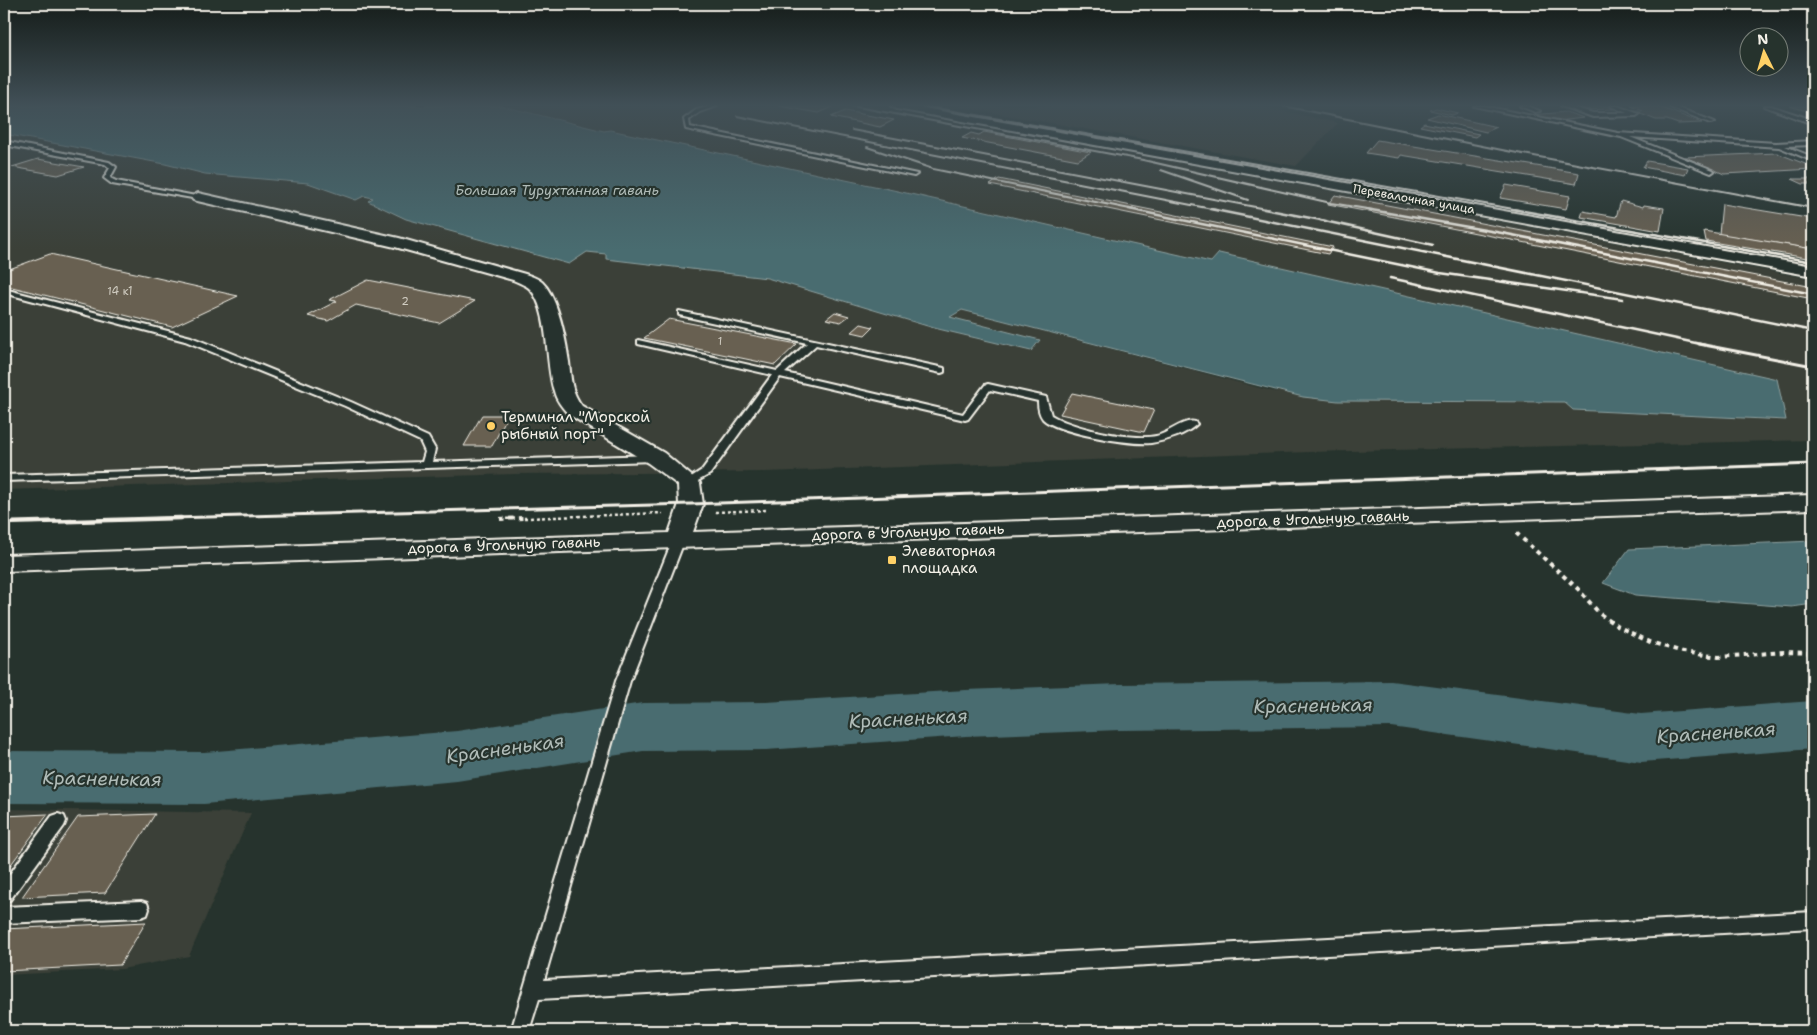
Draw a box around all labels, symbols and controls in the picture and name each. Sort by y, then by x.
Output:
north arrow [1740,28,1790,78]
text: N [1757,30,1769,48]
street label: Перевалочная улица [1352,180,1477,218]
water label: Большая Турухтанная гавань [455,181,659,199]
house number: 14 к1 [107,284,133,299]
house number: 2 [401,294,409,309]
house number: 1 [718,334,722,349]
place label: Терминал "Морской рыбный порт" [501,407,650,444]
marker: Терминал "Морской рыбный порт" [485,420,497,432]
street label: дорога в Угольную гавань [1216,506,1410,532]
street label: дорога в Угольную гавань [811,519,1005,545]
street label: дорога в Угольную гавань [407,532,601,558]
place label: Элеваторная площадка [902,541,996,578]
marker: Элеваторная площадка [886,554,898,566]
water label: Красненькая [1253,692,1373,719]
water label: Красненькая [848,703,968,734]
water label: Красненькая [1656,716,1776,749]
water label: Красненькая [444,728,566,769]
water label: Красненькая [42,765,162,792]

